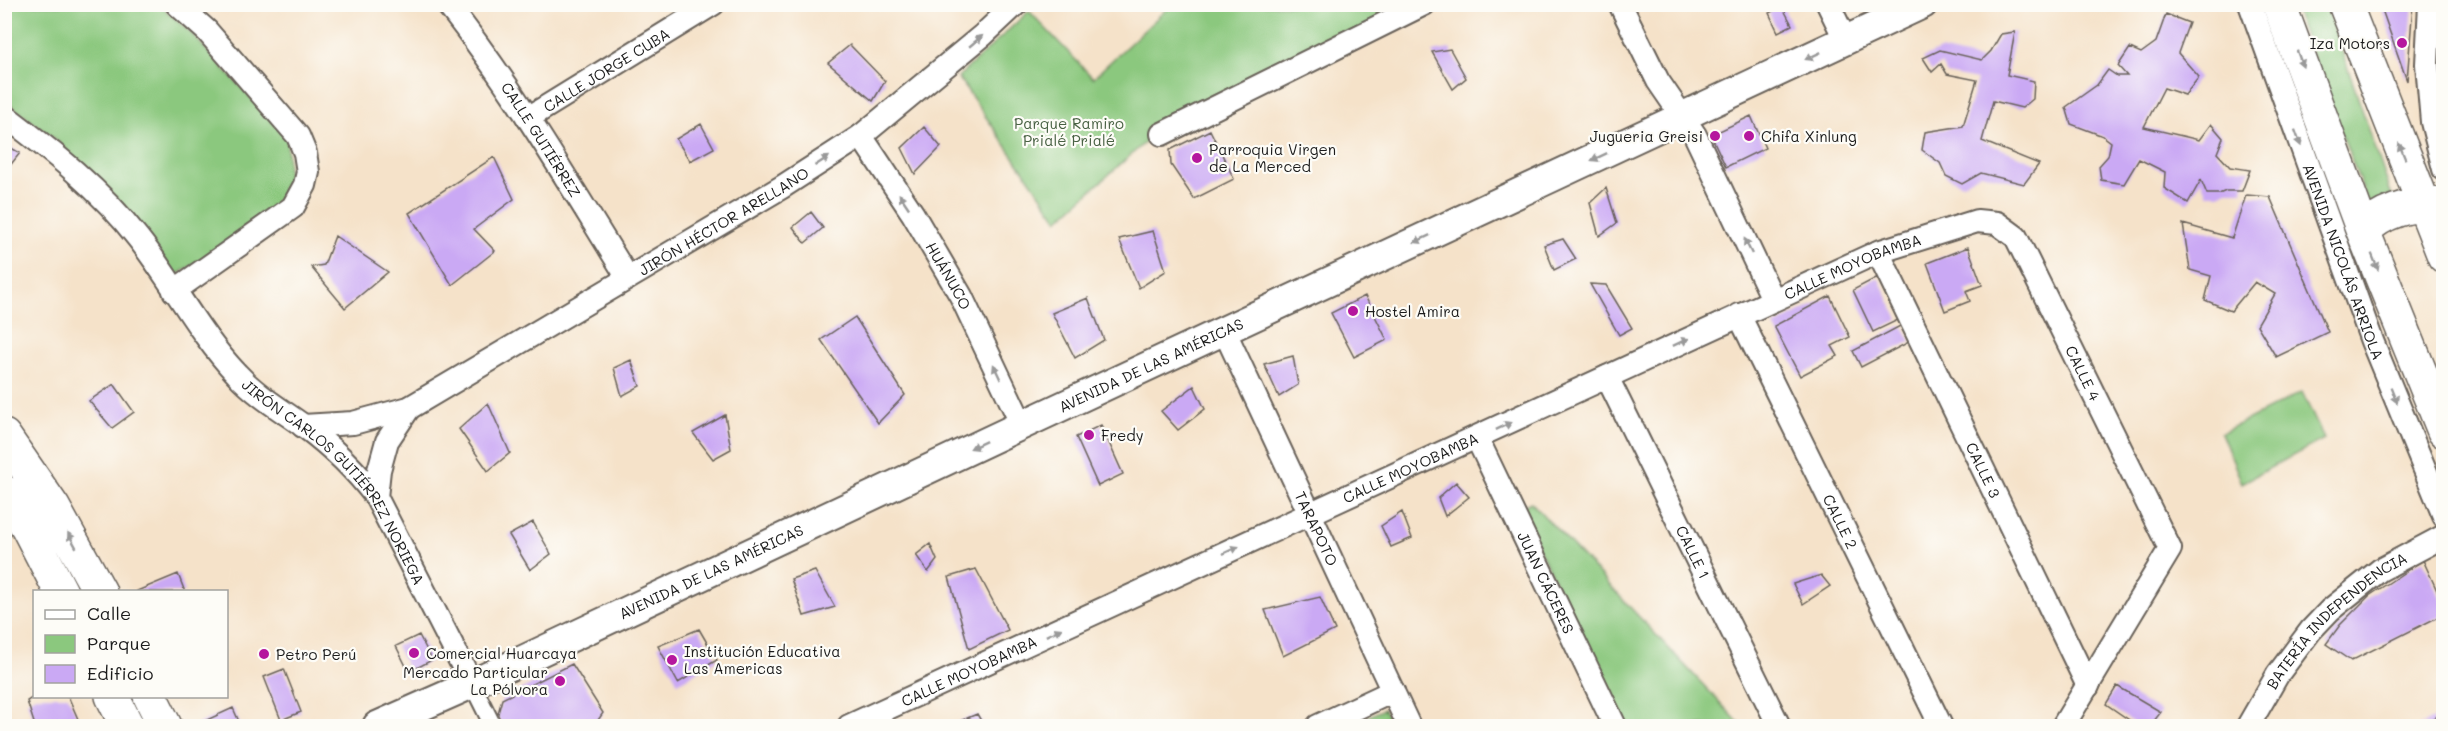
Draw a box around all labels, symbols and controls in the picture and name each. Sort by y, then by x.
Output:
street label: CALLE JORGE CUBA [539,23,673,116]
place label: Iza Motors [2310,33,2390,53]
one-way arrow [968,35,984,48]
marker: Iza Motors [2395,36,2409,50]
one-way arrow [2295,51,2305,69]
one-way arrow [1805,52,1822,61]
street label: CALLE GUTIÉRREZ [497,78,585,201]
park label: Parque Ramiro Prialé Prialé [1014,113,1124,150]
place label: Jugueria Greisi [1590,126,1703,146]
place label: Chifa Xinlung [1761,126,1857,146]
marker: Jugueria Greisi [1708,129,1722,143]
marker: Chifa Xinlung [1742,129,1756,143]
one-way arrow [2294,130,2304,148]
place label: Parroquia Virgen de La Merced [1209,139,1336,176]
one-way arrow [2397,141,2407,159]
marker: Parroquia Virgen de La Merced [1190,151,1204,165]
one-way arrow [1590,152,1607,161]
one-way arrow [814,156,830,167]
street label: AVENIDA NICOLÁS ARRIOLA [2299,161,2389,363]
street label: JIRÓN HÉCTOR ARELLANO [635,162,813,280]
one-way arrow [898,193,910,209]
street label: CALLE MOYOBAMBA [1781,229,1924,304]
one-way arrow [1413,234,1430,243]
street label: HUÁNUCO [921,238,976,313]
one-way arrow [1744,238,1753,255]
one-way arrow [2370,253,2380,271]
place label: Hostel Amira [1365,301,1460,321]
marker: Hostel Amira [1346,304,1360,318]
street label: AVENIDA DE LAS AMÉRICAS [1055,313,1246,417]
one-way arrow [1672,338,1689,347]
street label: CALLE 4 [2061,342,2105,404]
one-way arrow [992,363,1001,380]
street label: JIRÓN CARLOS GUTIÉRREZ NORIEGA [238,374,429,588]
one-way arrow [2390,386,2399,404]
one-way arrow [1496,421,1513,430]
place label: Fredy [1101,425,1144,445]
marker: Fredy [1082,428,1096,442]
street label: CALLE MOYOBAMBA [1339,428,1481,507]
street label: CALLE 3 [1962,439,2005,501]
one-way arrow [970,441,987,450]
street label: TARAPOTO [1291,488,1343,569]
street label: CALLE 2 [1819,491,1862,552]
street label: AVENIDA DE LAS AMÉRICAS [616,519,806,623]
street label: CALLE 1 [1672,522,1715,582]
street label: JUAN CÁCERES [1513,528,1579,637]
one-way arrow [66,532,77,548]
one-way arrow [1223,546,1240,555]
street label: BATERÍA INDEPENDENCIA [2262,548,2410,693]
legend [33,590,228,698]
text: Calle [87,601,131,625]
one-way arrow [1046,627,1063,636]
text: Parque [87,631,151,655]
street label: CALLE MOYOBAMBA [898,631,1040,711]
place label: Institución Educativa Las Americas [684,641,841,678]
place label: Comercial Huarcaya [426,643,577,663]
place label: Petro Perú [276,644,356,664]
marker: Comercial Huarcaya [407,646,421,660]
marker: Petro Perú [257,647,271,661]
marker: Institución Educativa Las Americas [665,653,679,667]
text: Edificio [87,661,154,685]
place label: Mercado Particular La Pólvora [403,662,548,699]
marker: Mercado Particular La Pólvora [553,674,567,688]

